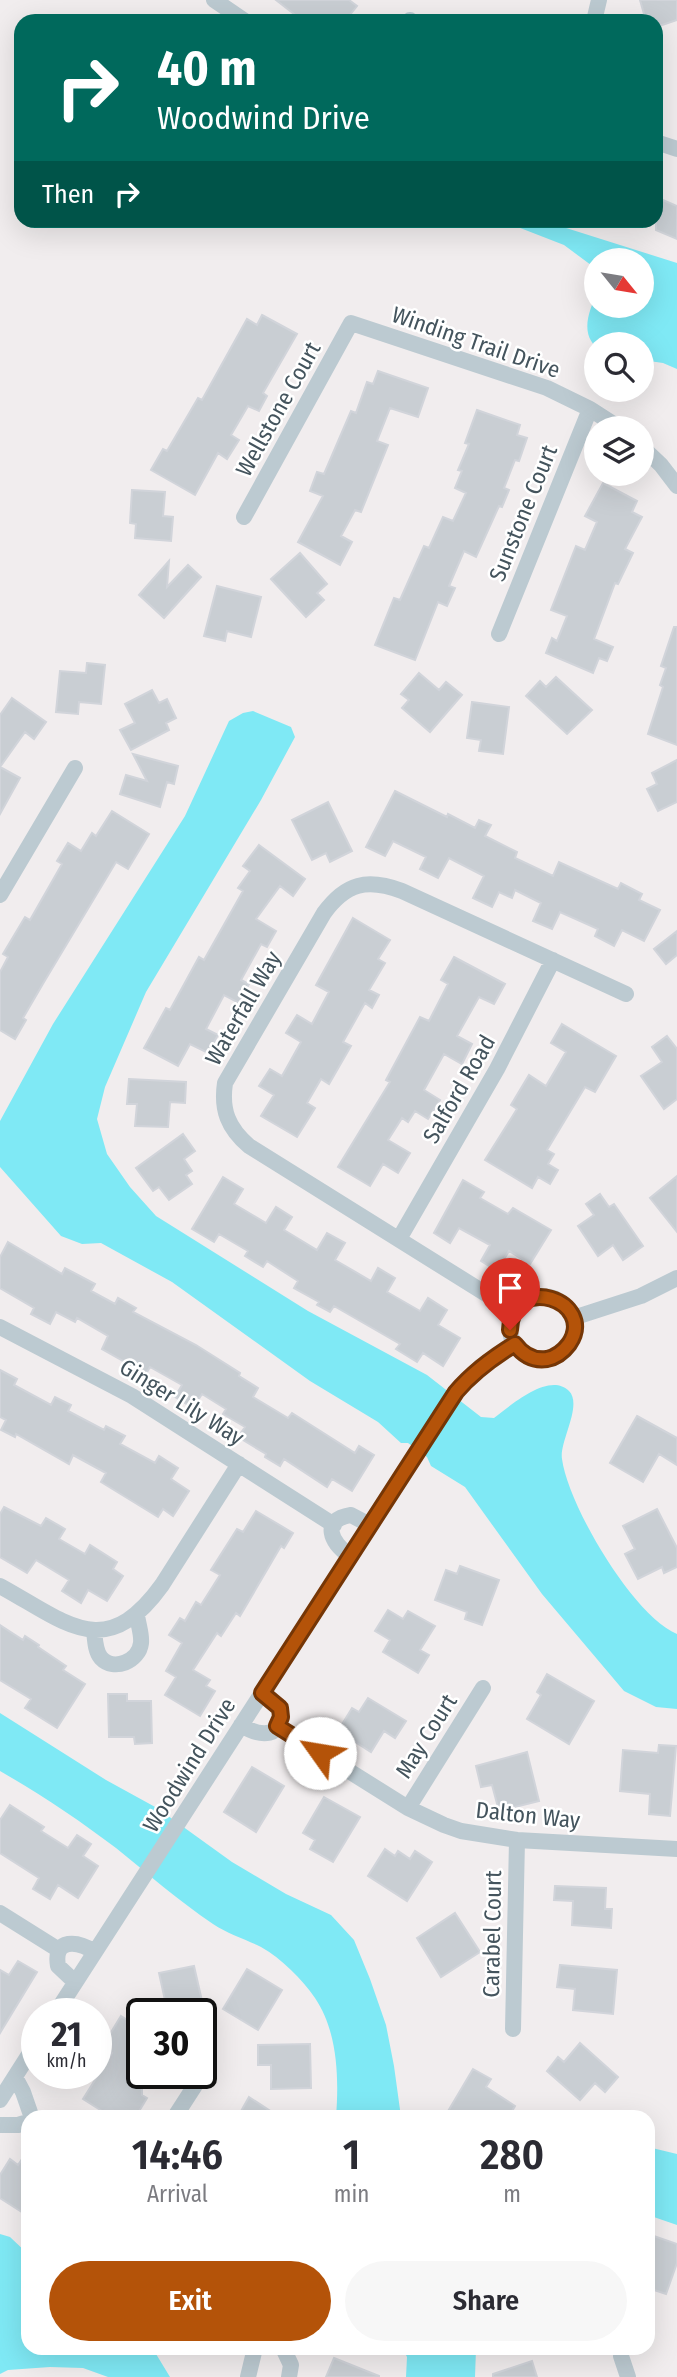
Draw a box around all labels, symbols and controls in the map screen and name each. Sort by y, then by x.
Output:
text: 40 m [157,39,257,98]
icon: right [42,42,133,133]
text: Woodwind Drive [157,99,370,137]
icon: right [108,175,146,213]
text: Then [42,179,94,210]
north arrow [584,248,654,318]
map controls [584,248,654,486]
street label: Winding Trail Drive [388,300,564,384]
button: search [584,332,654,402]
street label: Wellstone Court [230,336,327,481]
button: layers [584,416,654,486]
street label: Sunstone Court [483,440,563,585]
street label: Waterfall Way [199,945,287,1070]
street label: Salford Road [417,1030,501,1148]
pin [480,1258,540,1330]
icon: arrive [491,1269,529,1307]
street label: Ginger Lily Way [115,1353,250,1452]
street label: May Court [389,1688,463,1783]
street label: Woodwind Drive [137,1693,241,1837]
position arrow [283,1716,357,1790]
street label: Dalton Way [474,1796,582,1834]
street label: Carabel Court [477,1870,507,1998]
speed limit sign: 30 [126,1998,217,2089]
text: 21 [51,2013,82,2055]
text: km/h [46,2050,87,2072]
text: 14:46 [132,2130,223,2180]
text: 1 [343,2130,360,2180]
text: 280 [480,2130,544,2180]
text: Arrival [147,2180,208,2208]
text: min [334,2180,369,2208]
text: m [503,2180,521,2208]
button: Exit [49,2261,331,2341]
button: Share [345,2261,627,2341]

